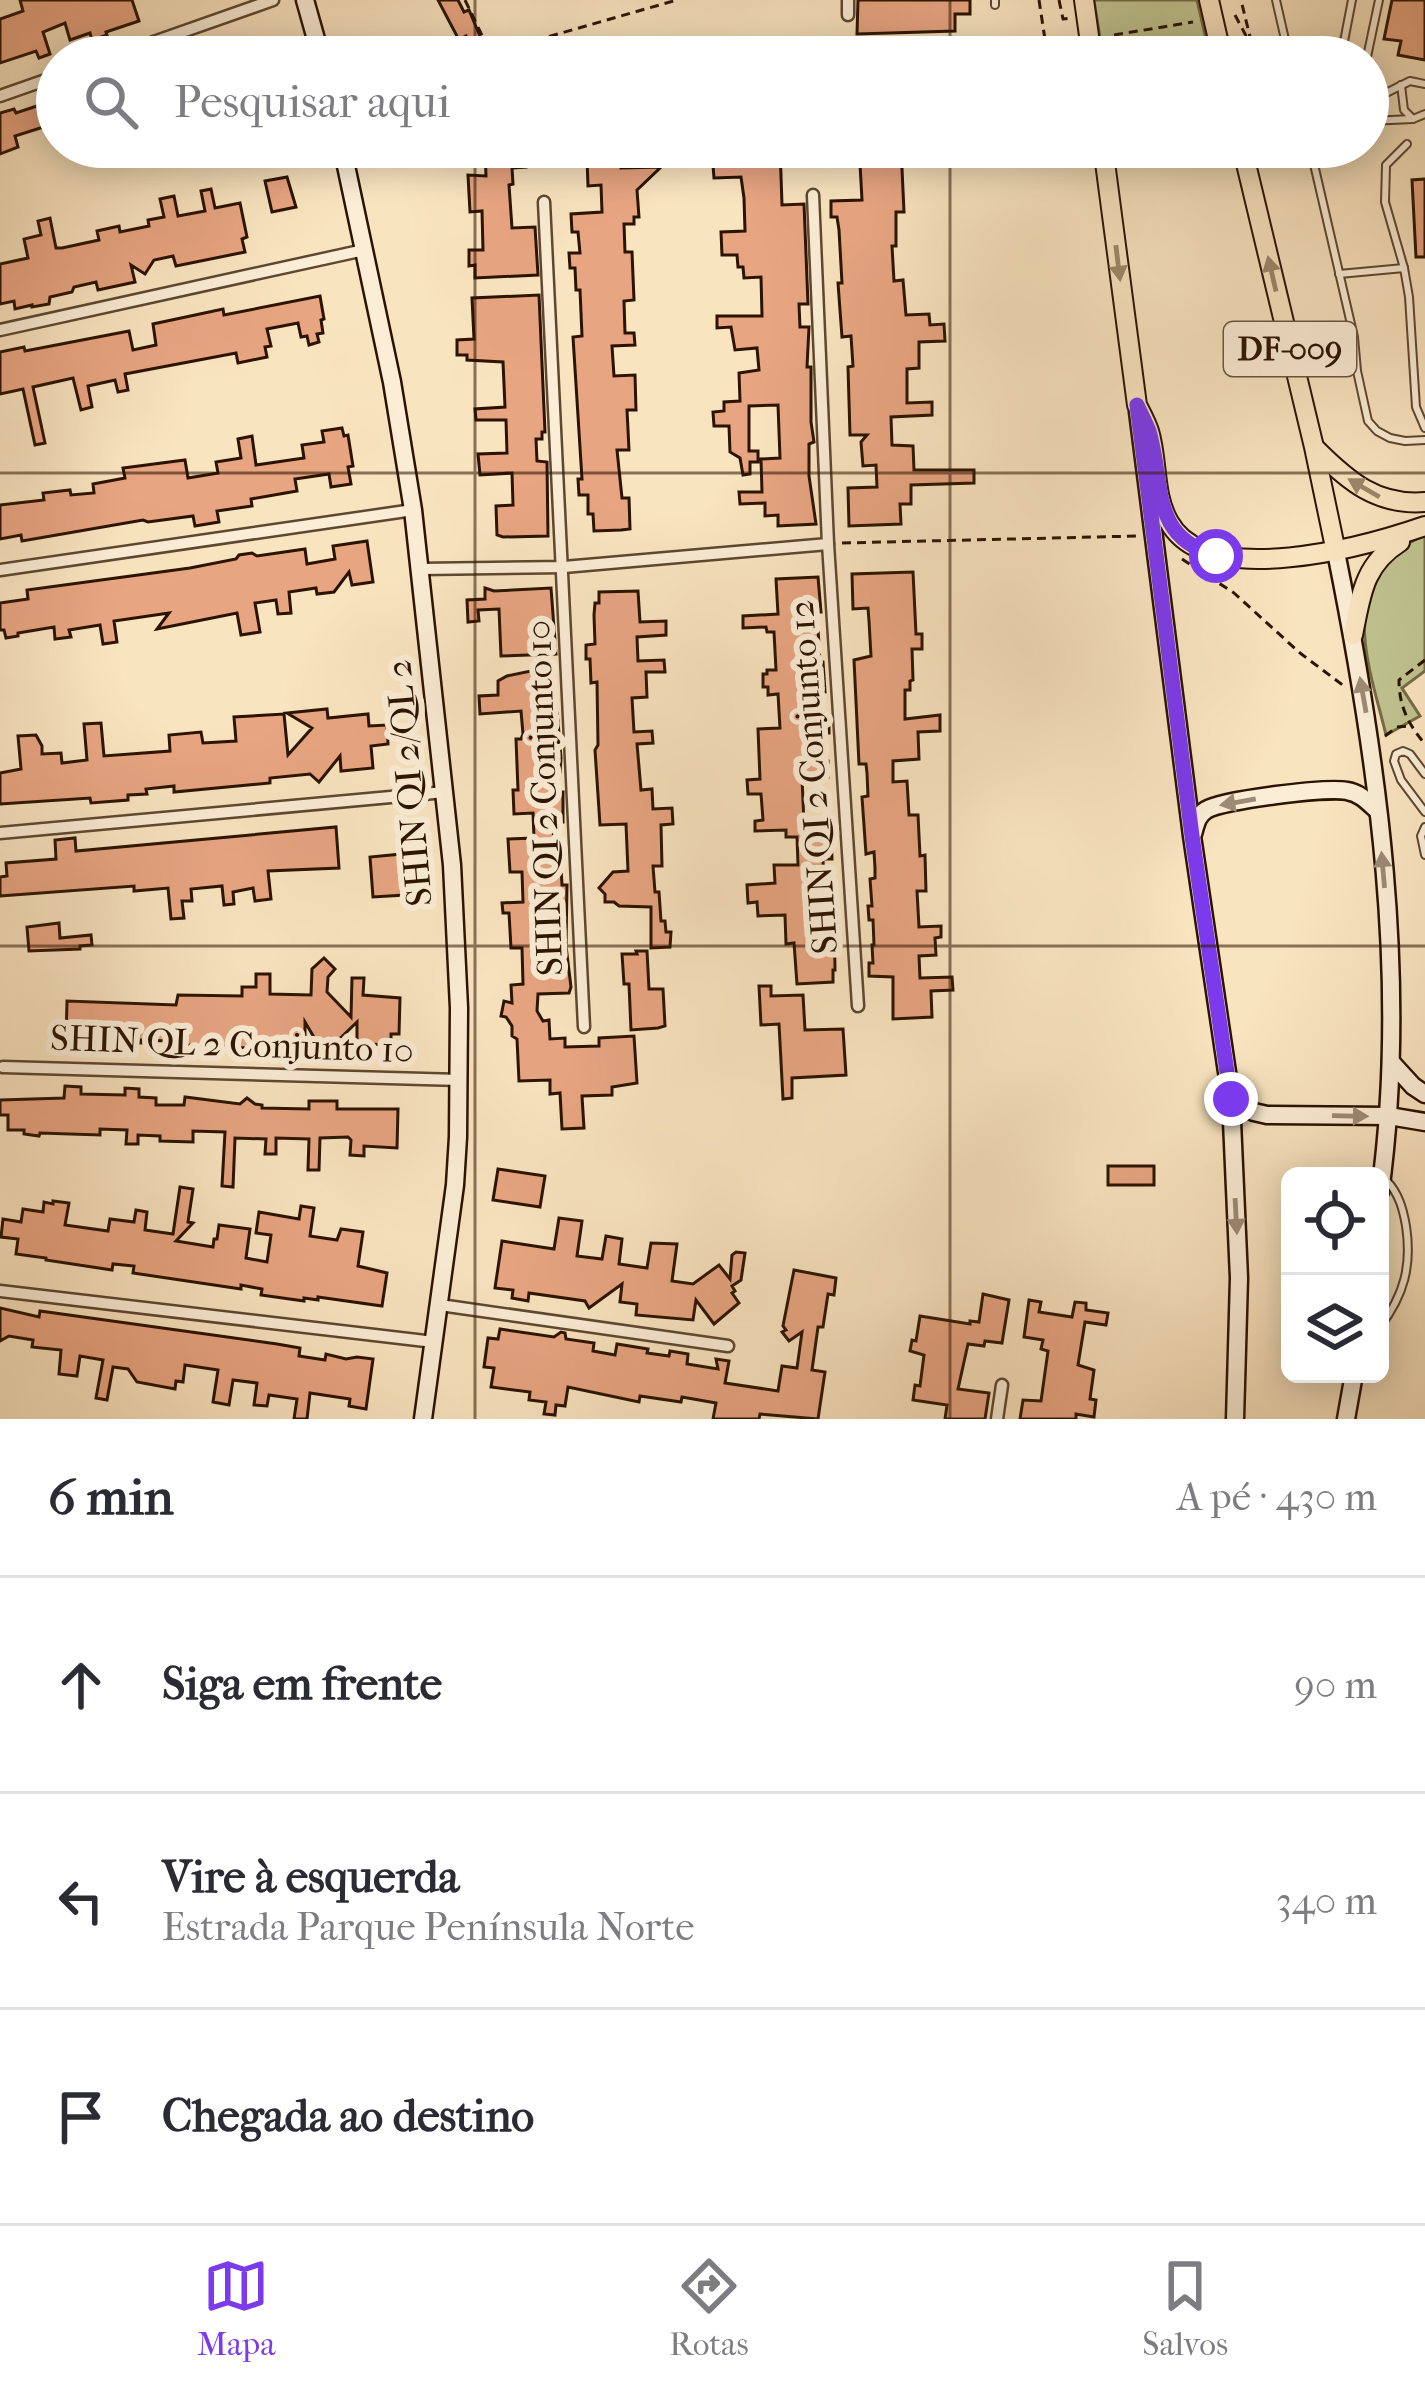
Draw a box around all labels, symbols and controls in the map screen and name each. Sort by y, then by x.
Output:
search box [36,36,1389,168]
icon: search [78,69,144,135]
text: Pesquisar aqui [174,76,450,129]
one-way arrow [1109,245,1128,282]
one-way arrow [1262,255,1281,293]
road number: DF-009 [1224,322,1356,376]
one-way arrow [1347,478,1381,499]
route start [1189,529,1243,583]
street label: SHIN QI 2 Conjunto 12 [780,599,846,955]
street label: SHIN QI 2 Conjunto 10 [517,619,571,977]
street label: SHIN QI 2/QL 2 [377,658,441,908]
one-way arrow [1353,676,1372,713]
one-way arrow [1219,793,1256,812]
one-way arrow [1373,850,1392,888]
street label: SHIN QL 2 Conjunto 10 [50,1017,414,1071]
route end [1204,1072,1258,1126]
one-way arrow [1332,1106,1370,1125]
map controls [1281,1167,1389,1383]
button: locate [1281,1167,1389,1275]
one-way arrow [1227,1198,1246,1236]
button: layers [1281,1275,1389,1383]
text: 6 min [48,1467,174,1527]
text: A pé · 430 m [1177,1474,1377,1520]
icon: ahead [48,1652,114,1718]
text: Siga em frente [162,1658,442,1711]
text: 90 m [1294,1662,1377,1708]
text: Vire à esquerda [162,1851,459,1904]
icon: left [48,1868,114,1934]
text: 340 m [1276,1878,1377,1924]
text: Estrada Parque Península Norte [162,1904,695,1950]
icon: arrive [48,2084,114,2150]
text: Chegada ao destino [162,2090,534,2143]
tab: Mapa [197,2253,276,2364]
tab: Rotas [669,2253,749,2364]
tab: Salvos [1142,2253,1228,2364]

